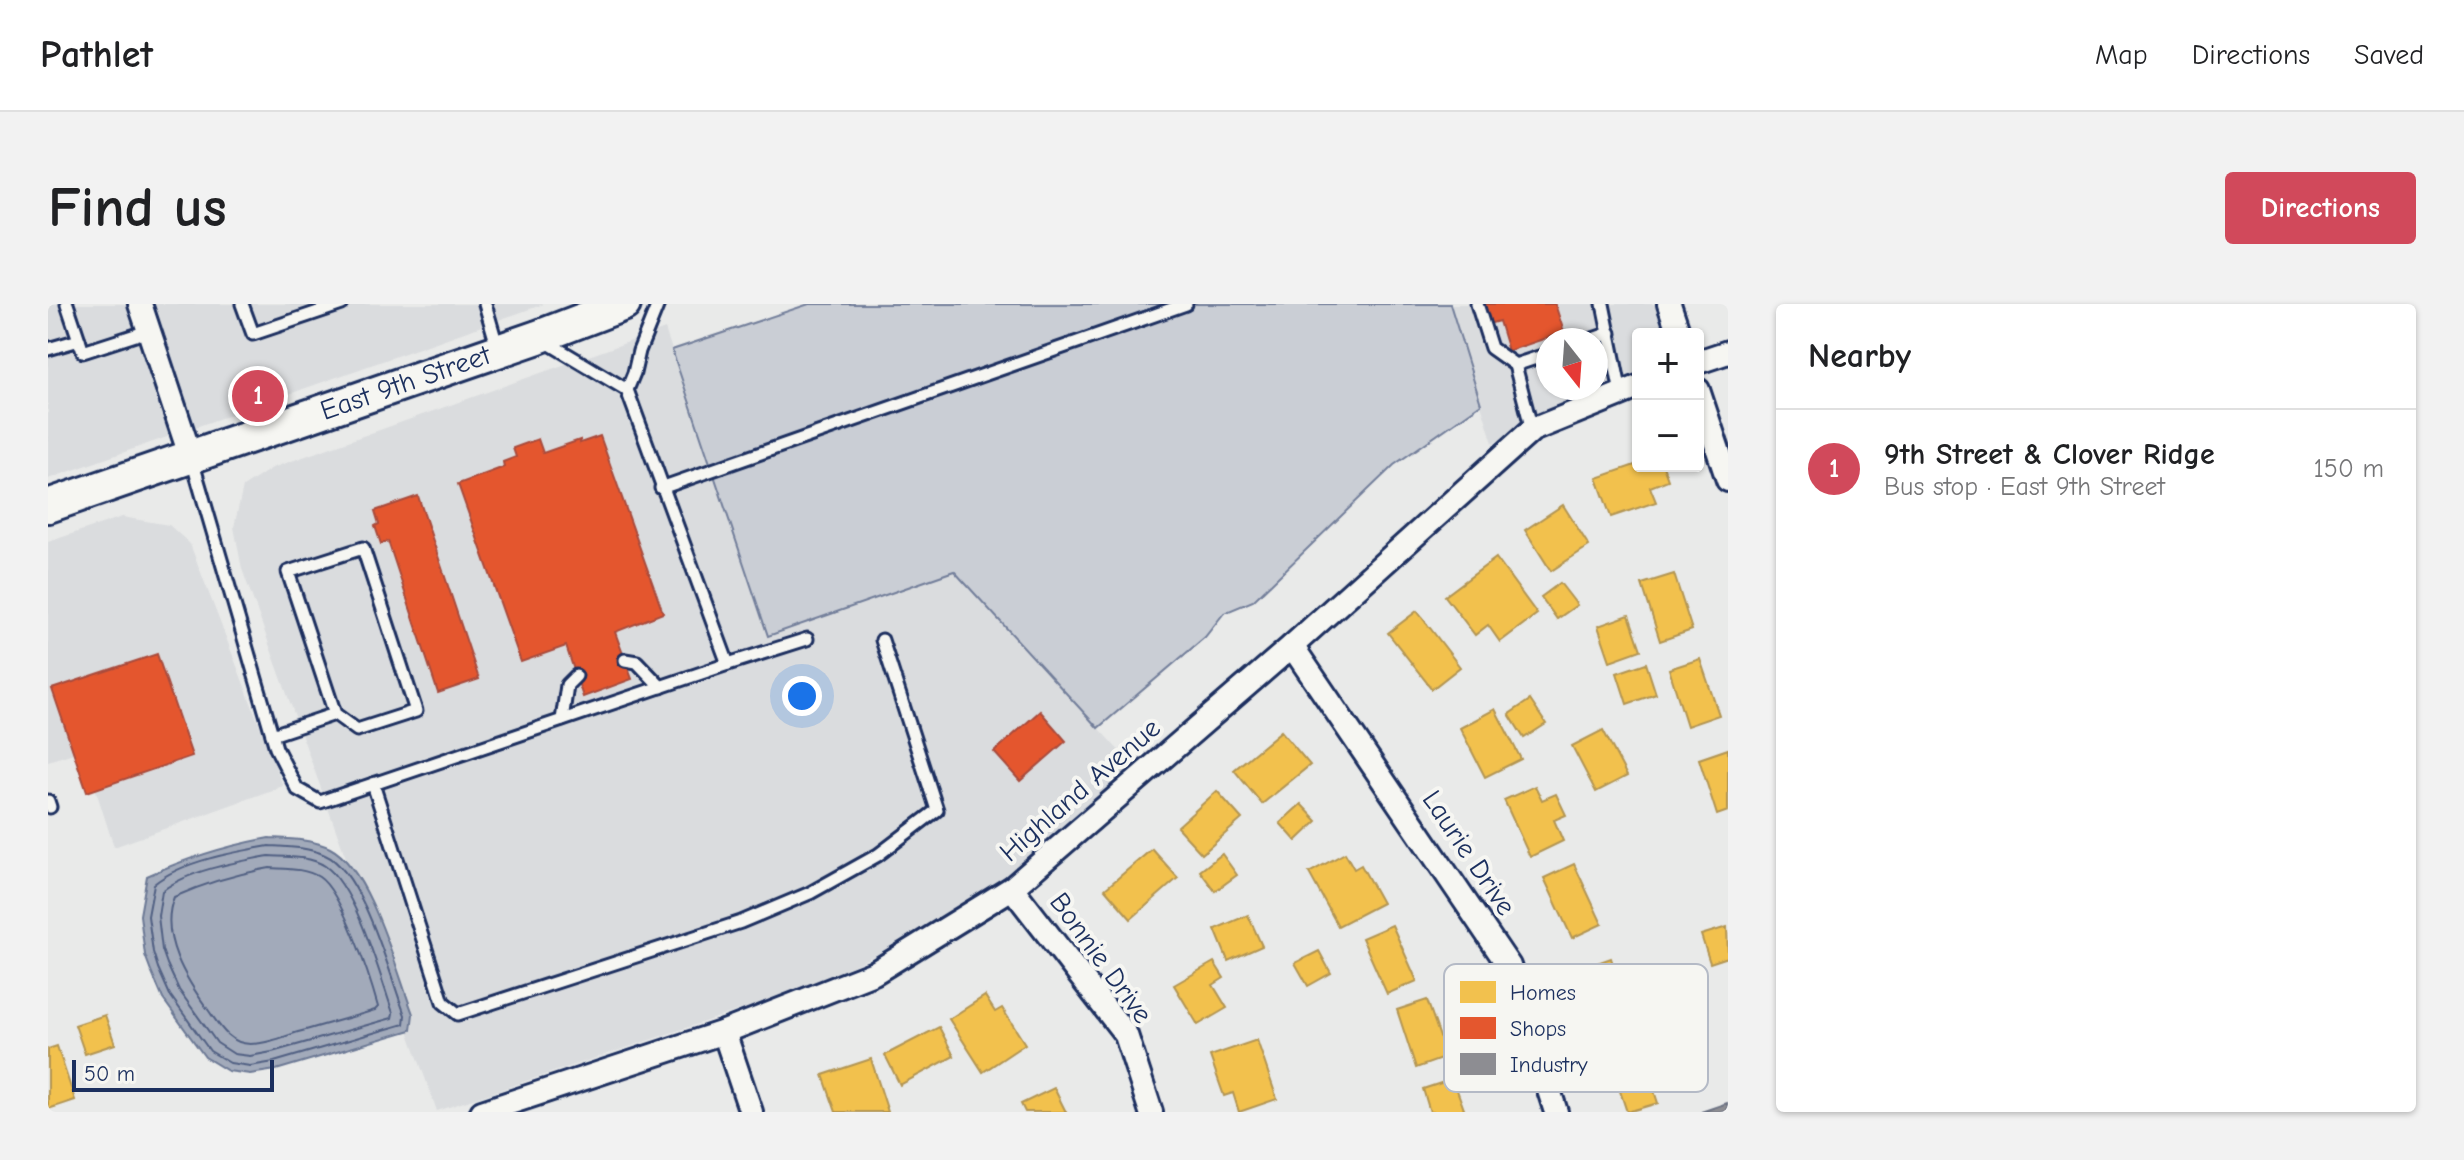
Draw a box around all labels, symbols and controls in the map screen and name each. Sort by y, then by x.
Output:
text: Pathlet [40,33,153,77]
text: Map [2095,39,2148,71]
text: Directions [2192,39,2310,71]
text: Saved [2354,39,2424,71]
button: Directions [2225,172,2416,244]
text: Find us [48,176,227,240]
north arrow [1536,328,1608,400]
map controls [1632,328,1704,472]
button: + [1632,328,1704,400]
text: Nearby [1808,336,1911,376]
street label: East 9th Street [316,338,496,427]
pin: 1 [232,366,284,426]
button: − [1632,400,1704,472]
text: 9th Street & Clover Ridge [1884,437,2215,472]
text: 1 [1829,454,1839,484]
text: 150 m [2314,454,2384,484]
text: Bus stop · East 9th Street [1884,472,2165,502]
your location [782,676,822,716]
street label: Highland Avenue [993,712,1167,868]
street label: Laurie Drive [1416,785,1522,921]
street label: Bonnie Drive [1043,887,1159,1029]
legend [1444,964,1708,1092]
text: Homes [1510,980,1576,1006]
text: Shops [1510,1016,1566,1042]
text: Industry [1510,1052,1588,1078]
scale bar [72,1056,274,1092]
text: 50 m [84,1061,135,1087]

